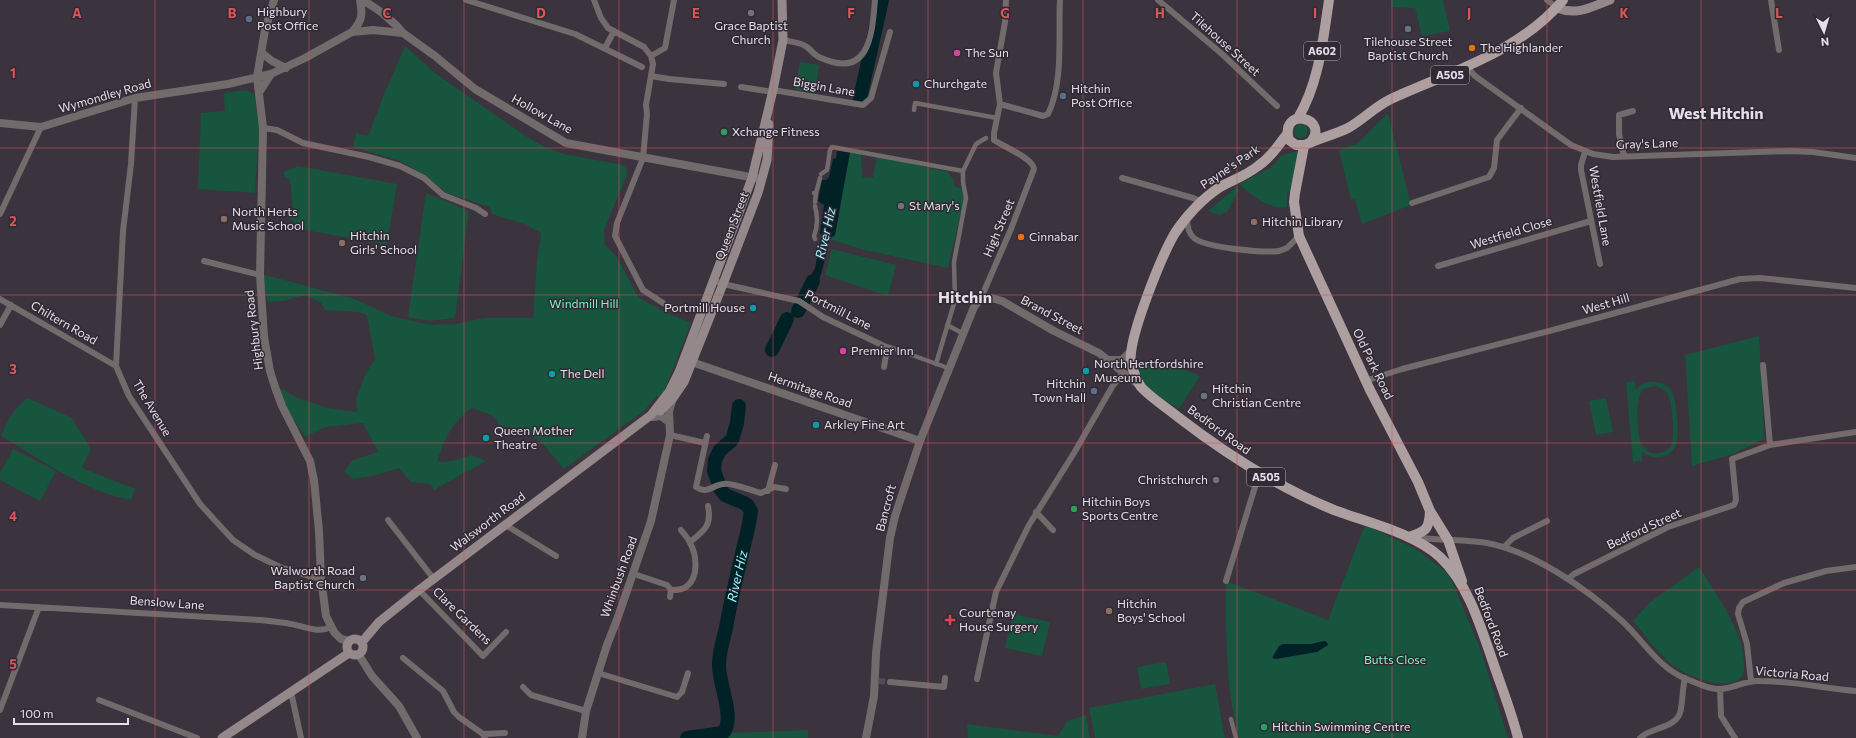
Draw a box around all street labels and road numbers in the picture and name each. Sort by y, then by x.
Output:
street label: Tilehouse Street [1188,8,1263,78]
road number: A602 [1304,42,1340,60]
road number: A505 [1431,66,1469,84]
street label: Biggin Lane [792,74,856,98]
street label: Wymondley Road [57,75,153,115]
street label: Hollow Lane [510,91,575,136]
street label: Gray's Lane [1616,135,1678,151]
street label: Payne's Park [1197,141,1262,191]
street label: Westfield Lane [1587,165,1615,247]
street label: Queen Street [712,189,751,262]
street label: High Street [980,196,1017,259]
street label: Westfield Close [1468,213,1553,251]
street label: Portmill Lane [803,286,874,332]
street label: Highbury Road [241,289,265,371]
street label: West Hill [1580,290,1631,316]
street label: Brand Street [1019,292,1086,336]
street label: Chiltern Road [29,297,100,347]
street label: Old Park Road [1351,326,1397,402]
street label: Hermitage Road [766,368,854,410]
street label: The Avenue [131,377,175,438]
street label: Bedford Road [1185,402,1254,457]
road number: A505 [1247,468,1285,486]
street label: Bancroft [872,483,898,533]
street label: Walsworth Road [447,489,528,554]
street label: Bedford Street [1604,505,1683,551]
street label: Whinbush Road [597,534,639,619]
street label: Clare Gardens [430,584,495,647]
street label: Bedford Road [1472,584,1512,659]
street label: Benslow Lane [129,592,205,612]
street label: Victoria Road [1755,663,1829,683]

